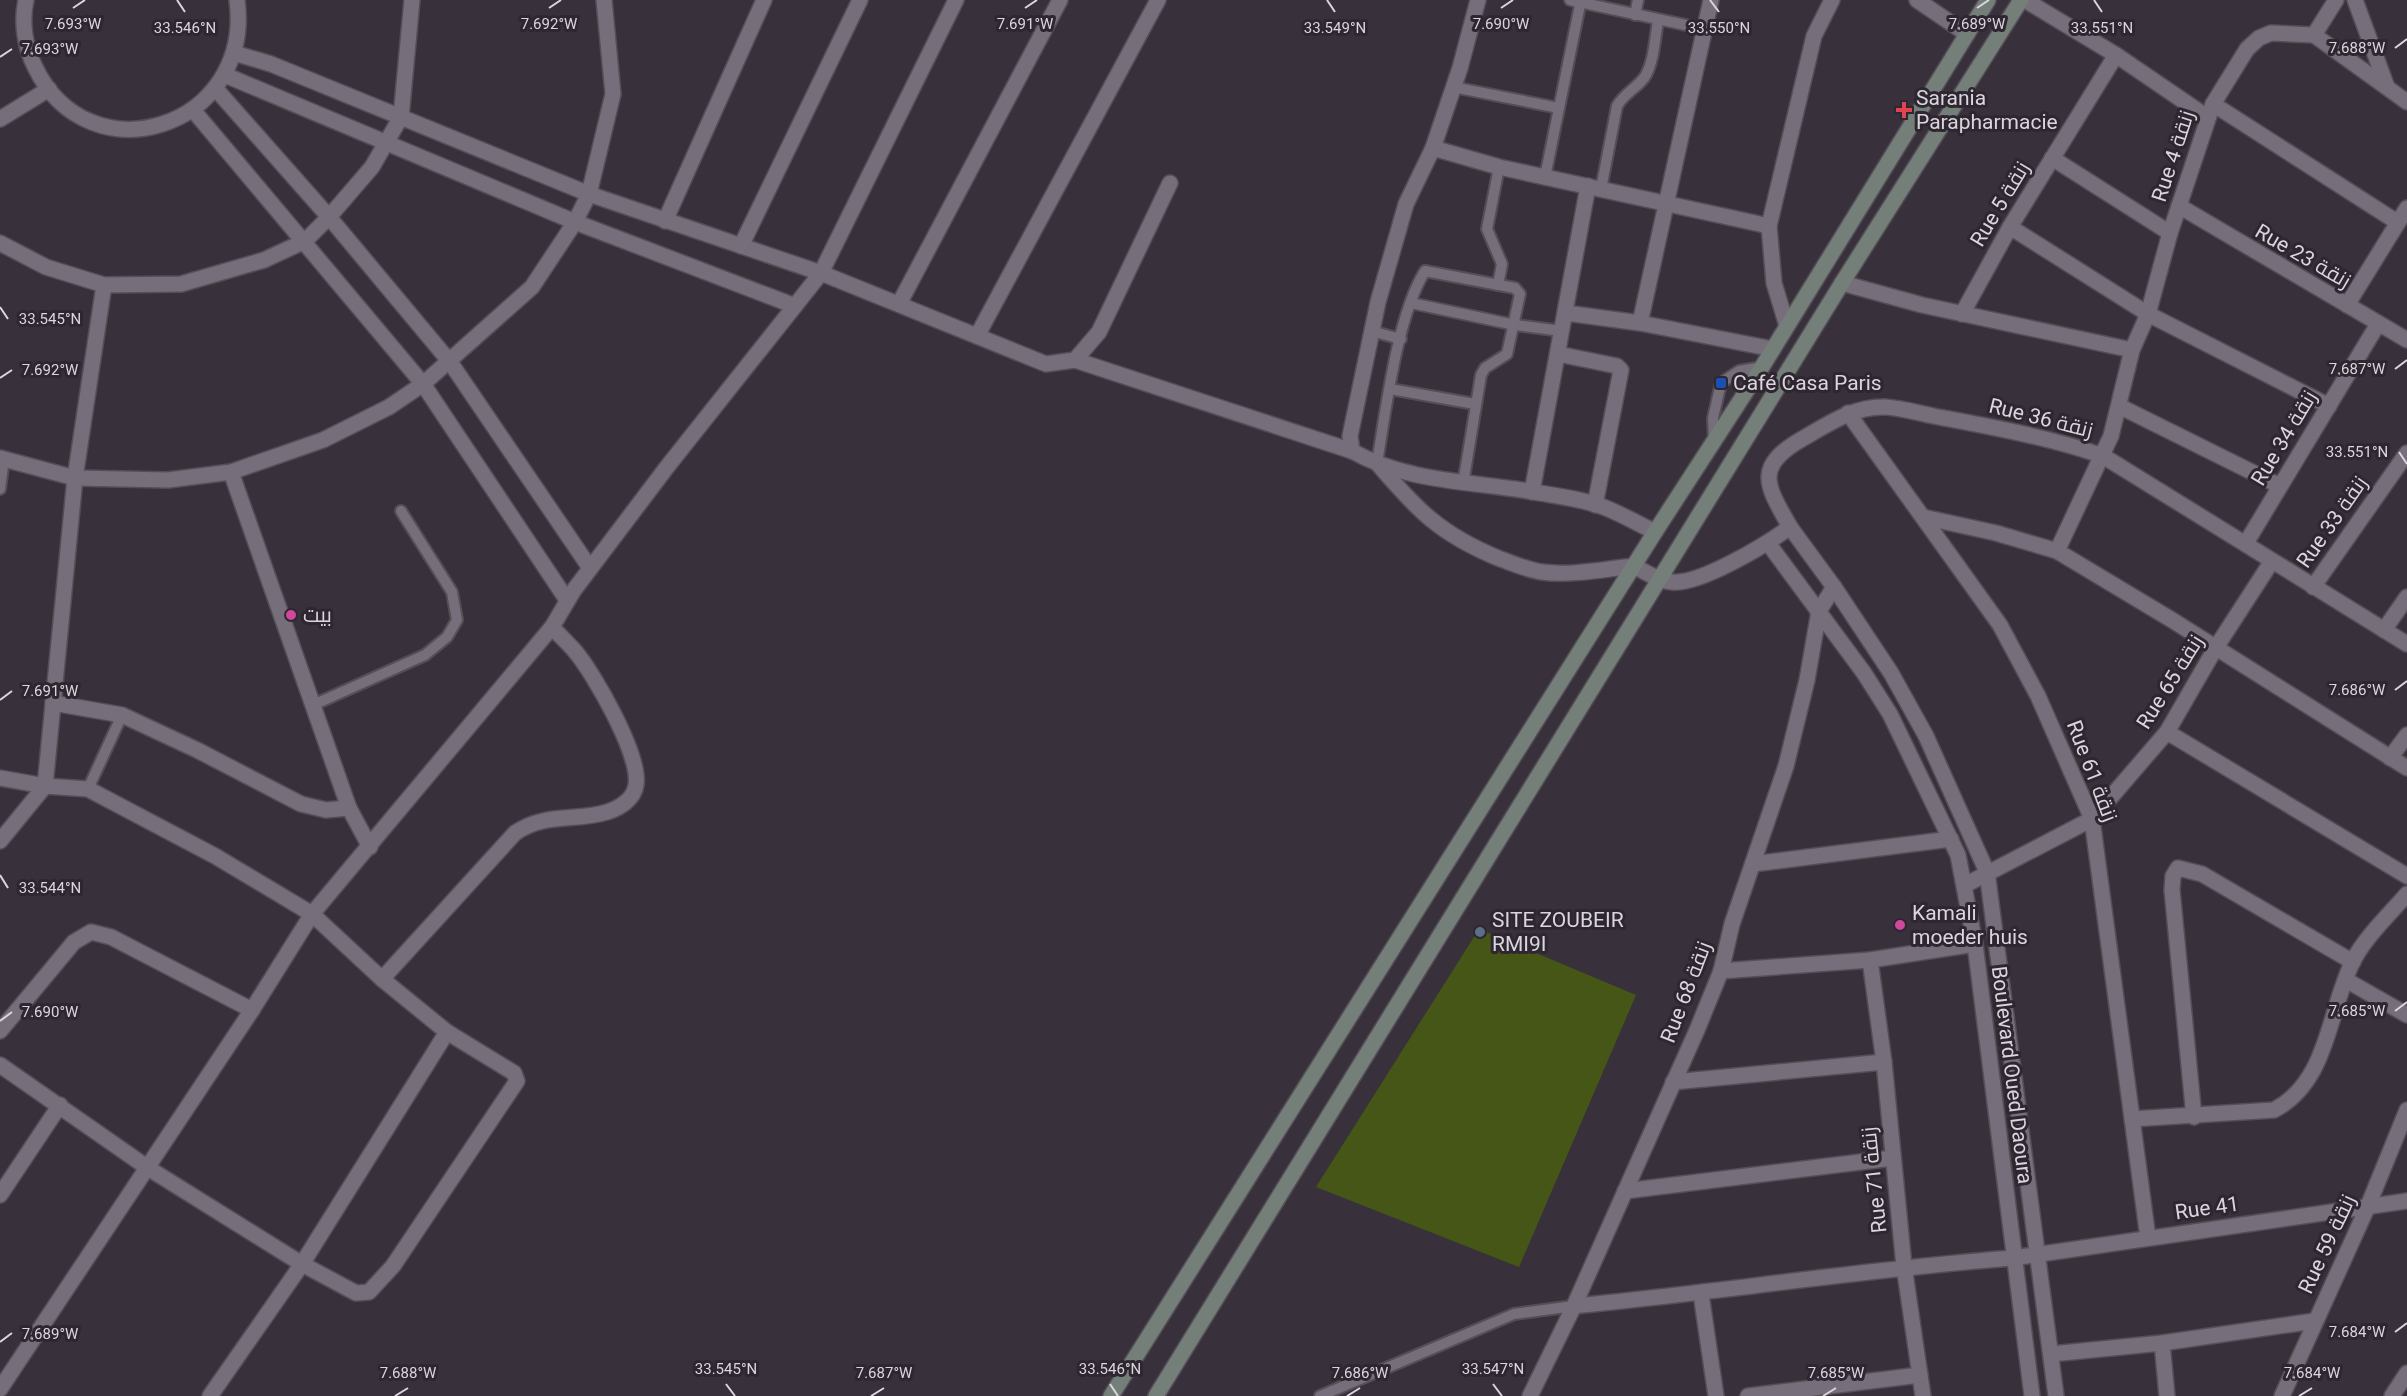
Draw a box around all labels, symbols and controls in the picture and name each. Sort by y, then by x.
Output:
text: 7.693°W [45,15,101,33]
text: 7.692°W [521,15,577,33]
text: 7.691°W [997,15,1053,33]
text: 7.690°W [1473,15,1529,33]
text: 7.689°W [1949,15,2005,33]
text: 33.546°N [154,19,216,37]
text: 33.549°N [1304,19,1366,37]
text: 33.550°N [1688,19,1750,37]
text: 33.551°N [2071,19,2133,37]
text: 7.688°W [2329,39,2385,57]
text: 7.693°W [22,40,78,58]
place label: Sarania Parapharmacie [1916,86,2058,134]
marker: Sarania Parapharmacie [1897,103,1911,117]
street label: Rue 4 زنقة [2147,107,2199,205]
street label: Rue 5 زنقة [1965,157,2035,251]
street label: Rue 23 زنقة [2251,219,2355,293]
text: 33.545°N [19,310,81,328]
text: 7.687°W [2329,360,2385,378]
text: 7.692°W [22,361,78,379]
place label: Café Casa Paris [1733,371,1882,395]
marker: Café Casa Paris [1714,376,1728,390]
street label: Rue 34 زنقة [2246,386,2322,490]
street label: Rue 36 زنقة [1986,393,2096,443]
text: 33.551°N [2326,443,2388,461]
street label: Rue 33 زنقة [2292,472,2372,572]
place label: بيت [303,603,332,627]
marker: بيت [284,608,298,622]
street label: Rue 65 زنقة [2132,631,2208,733]
text: 7.686°W [2329,681,2385,699]
text: 7.691°W [22,682,78,700]
street label: Rue 61 زنقة [2062,717,2122,825]
text: 33.544°N [19,879,81,897]
place label: Kamali moeder huis [1912,901,2028,949]
place label: SITE ZOUBEIR RMI9I [1492,908,1624,956]
marker: Kamali moeder huis [1893,918,1907,932]
marker: SITE ZOUBEIR RMI9I [1473,925,1487,939]
street label: Rue 68 زنقة [1656,938,1716,1046]
street label: Boulevard Oued Daoura [1987,965,2037,1185]
text: 7.685°W [2329,1002,2385,1020]
text: 7.690°W [22,1003,78,1021]
street label: Rue 71 زنقة [1857,1126,1891,1234]
street label: Rue 59 زنقة [2294,1191,2360,1297]
street label: Rue 41 [2173,1192,2241,1224]
text: 7.684°W [2329,1323,2385,1341]
text: 7.689°W [22,1325,78,1343]
text: 33.545°N [695,1360,757,1378]
text: 33.546°N [1079,1360,1141,1378]
text: 33.547°N [1462,1360,1524,1378]
text: 7.688°W [380,1364,436,1382]
text: 7.687°W [856,1364,912,1382]
text: 7.686°W [1332,1364,1388,1382]
text: 7.685°W [1808,1364,1864,1382]
text: 7.684°W [2284,1364,2340,1382]

